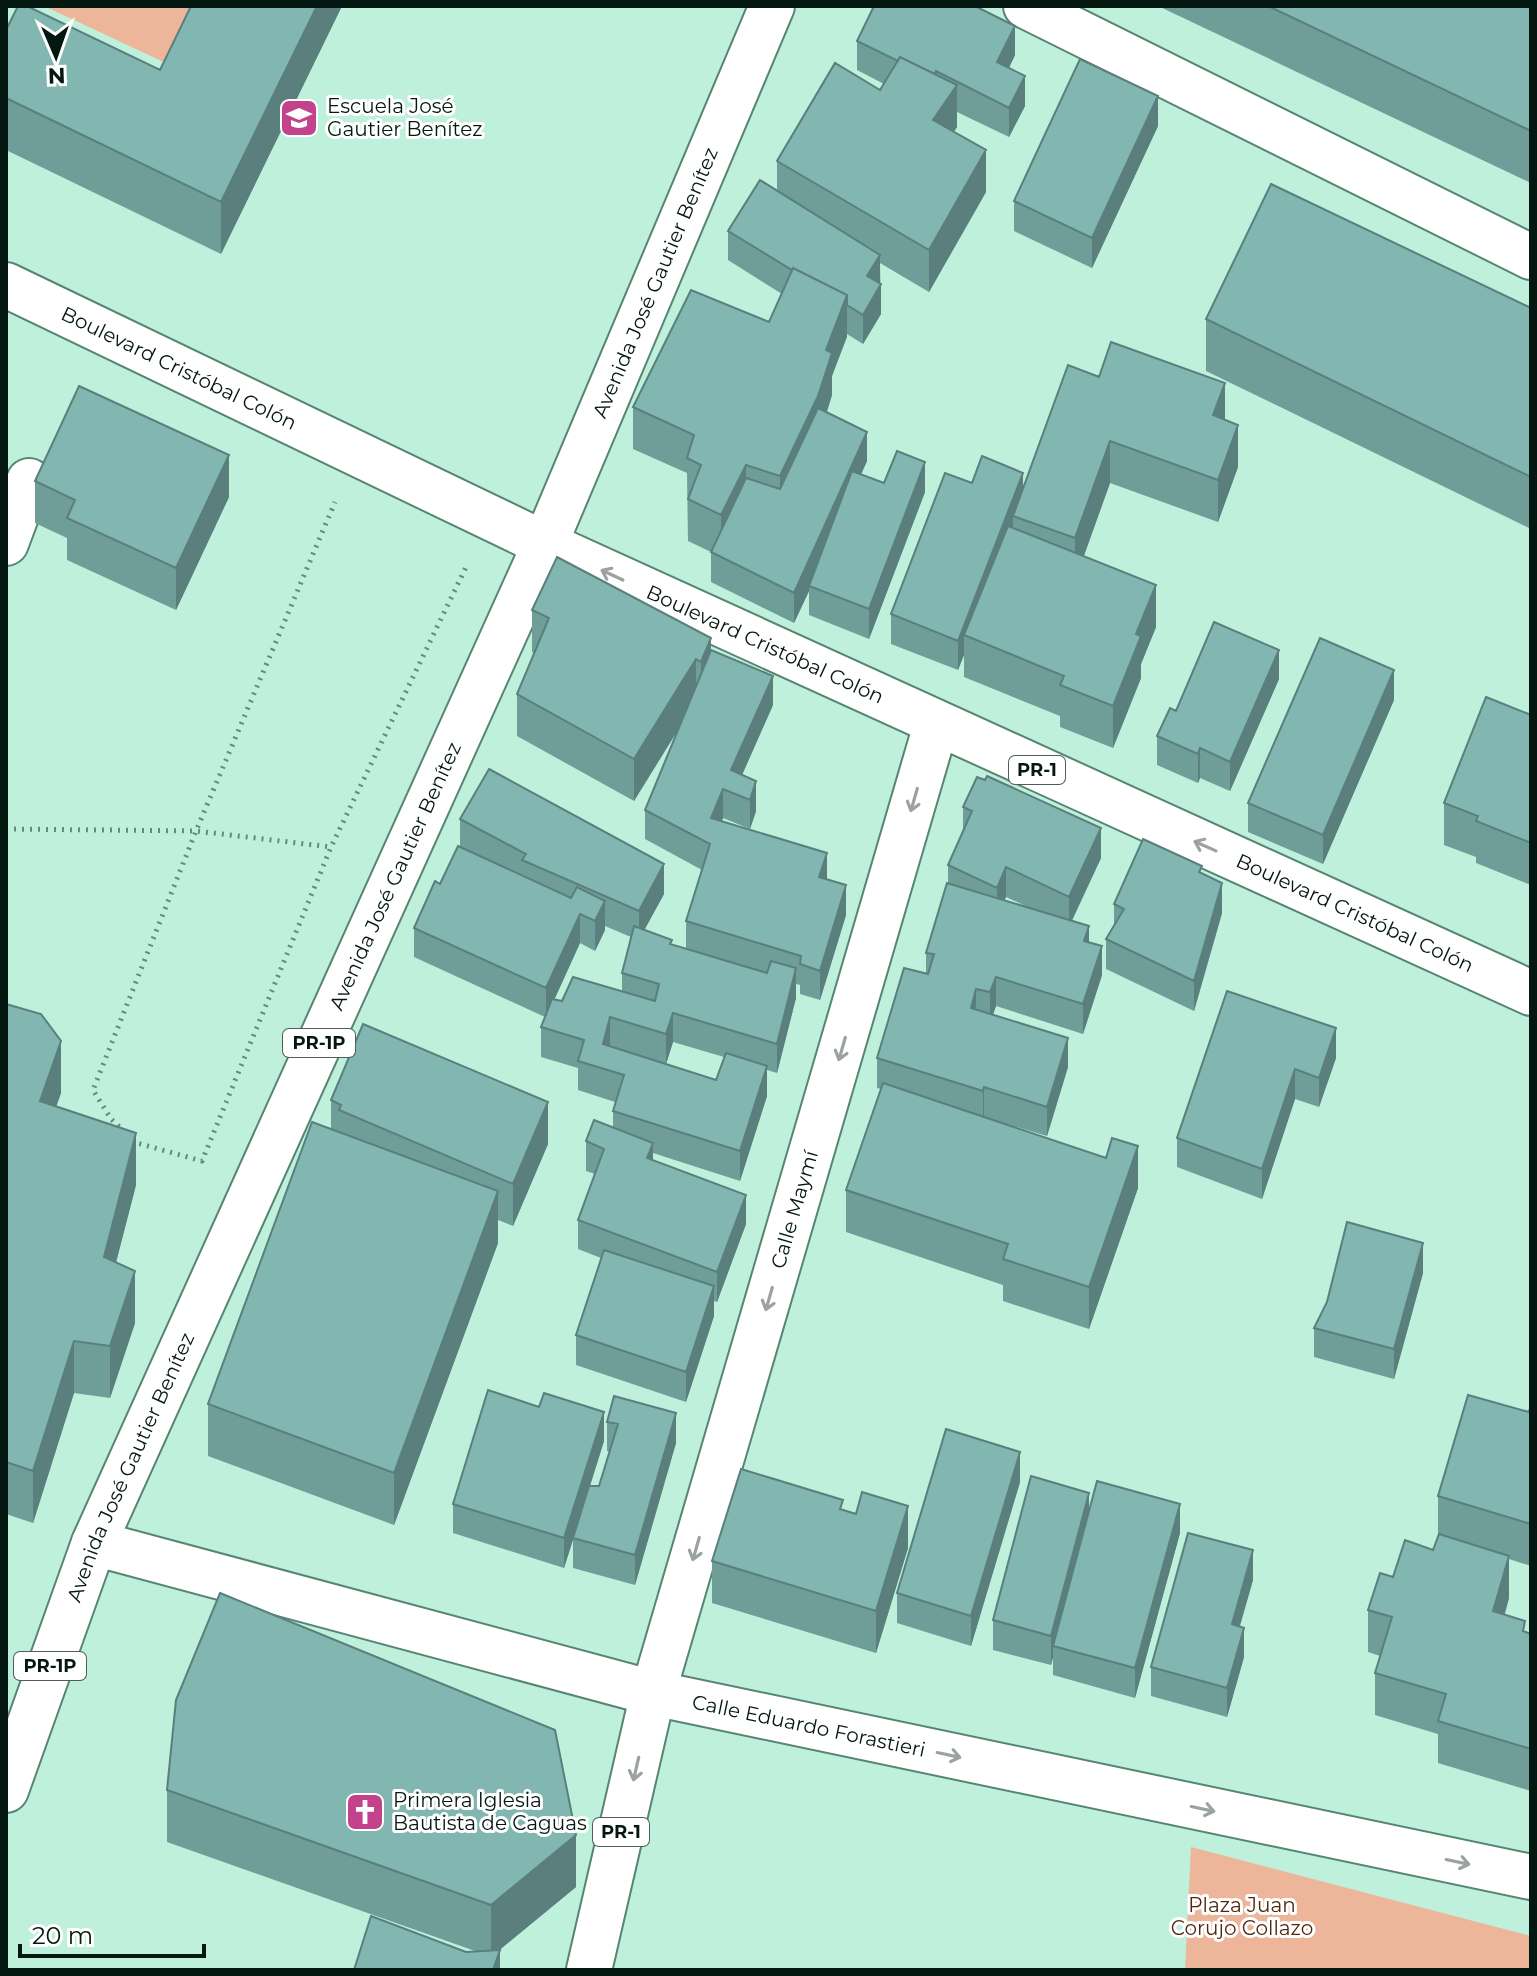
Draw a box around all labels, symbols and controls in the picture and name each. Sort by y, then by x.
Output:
north arrow [16,16,96,96]
text: N [47,62,66,89]
place label: Escuela José Gautier Benítez [327,94,482,141]
school or university icon: Escuela José Gautier Benítez [278,97,320,139]
street label: Avenida José Gautier Benítez [588,144,723,421]
street label: Boulevard Cristóbal Colón [57,301,301,435]
one-way arrow [600,567,624,582]
street label: Boulevard Cristóbal Colón [643,580,888,709]
street label: Avenida José Gautier Benítez [324,738,466,1014]
road number: PR-1 [1009,756,1065,784]
one-way arrow [906,786,921,812]
one-way arrow [1193,838,1217,853]
street label: Boulevard Cristóbal Colón [1232,848,1478,977]
road number: PR-1P [283,1029,355,1057]
one-way arrow [833,1036,848,1062]
street label: Calle Maymí [766,1146,823,1271]
one-way arrow [761,1286,775,1311]
street label: Avenida José Gautier Benítez [62,1329,199,1605]
one-way arrow [688,1535,703,1561]
road number: PR-1P [14,1652,86,1680]
street label: Calle Eduardo Forastieri [690,1690,928,1762]
one-way arrow [936,1748,961,1763]
one-way arrow [628,1756,643,1782]
place label: Primera Iglesia Bautista de Caguas [393,1788,587,1835]
church icon: Primera Iglesia Bautista de Caguas [344,1791,386,1833]
one-way arrow [1190,1802,1216,1817]
road number: PR-1 [593,1818,649,1846]
one-way arrow [1445,1855,1470,1870]
park label: Plaza Juan Corujo Collazo [1171,1893,1313,1940]
scale bar [20,1908,204,1958]
text: 20 m [32,1921,93,1950]

